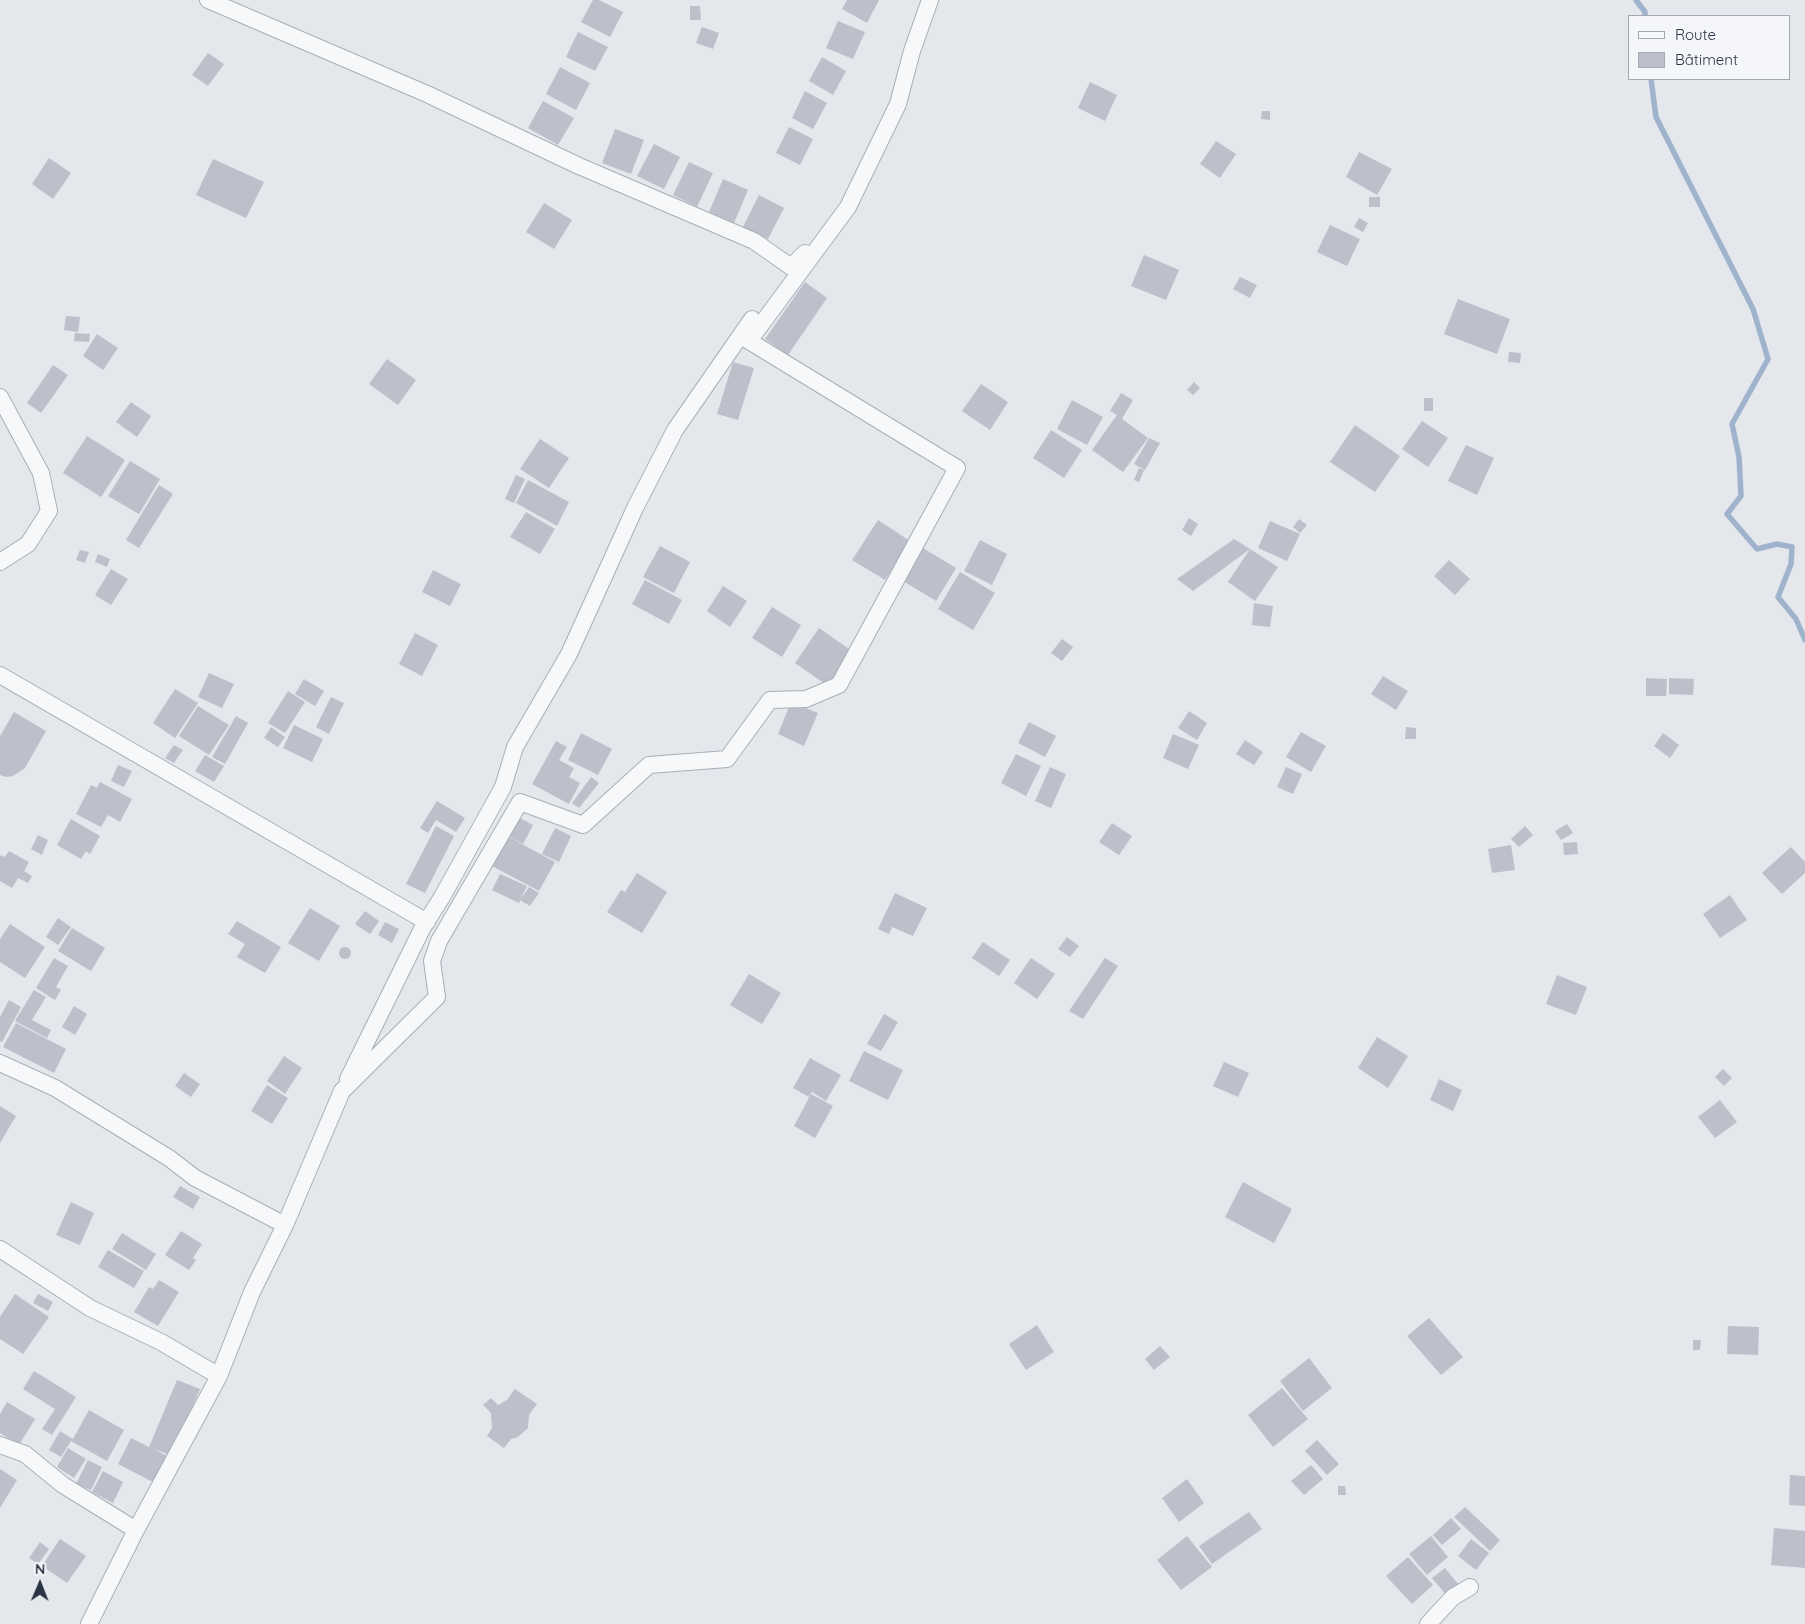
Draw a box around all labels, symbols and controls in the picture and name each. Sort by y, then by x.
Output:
legend [1628,15,1790,80]
text: Route [1675,25,1716,44]
text: Bâtiment [1675,50,1738,69]
north arrow [15,1559,65,1609]
text: N [35,1560,46,1578]

